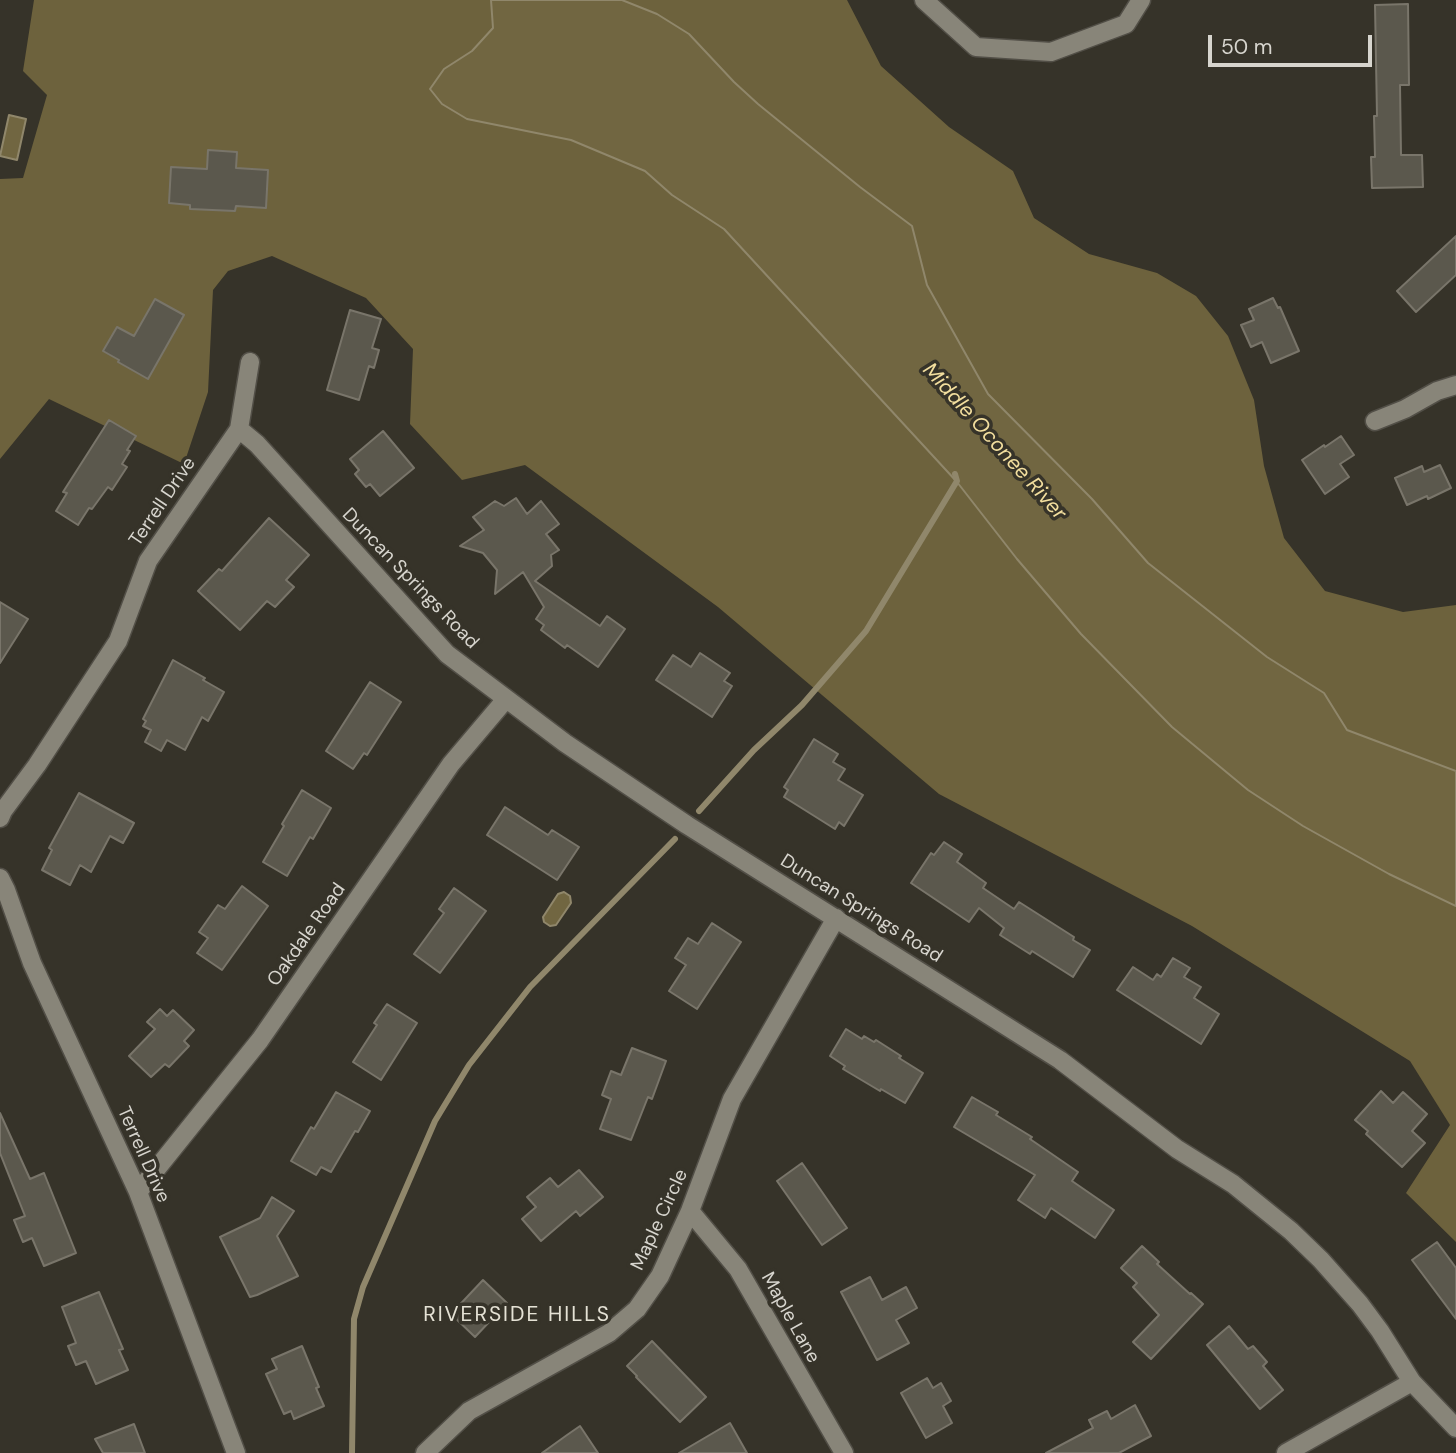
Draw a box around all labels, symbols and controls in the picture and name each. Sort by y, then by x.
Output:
scale bar [1211,21,1376,65]
text: 50 m [1221,33,1272,61]
water label: Middle Oconee River [917,358,1071,526]
street label: Terrell Drive [125,453,201,551]
street label: Duncan Springs Road [337,504,483,654]
street label: Duncan Springs Road [776,850,946,968]
street label: Oakdale Road [263,879,351,991]
street label: Terrell Drive [112,1103,174,1207]
street label: Maple Circle [627,1166,693,1274]
street label: Maple Lane [756,1269,824,1367]
district label: RIVERSIDE HILLS [425,1302,609,1328]

